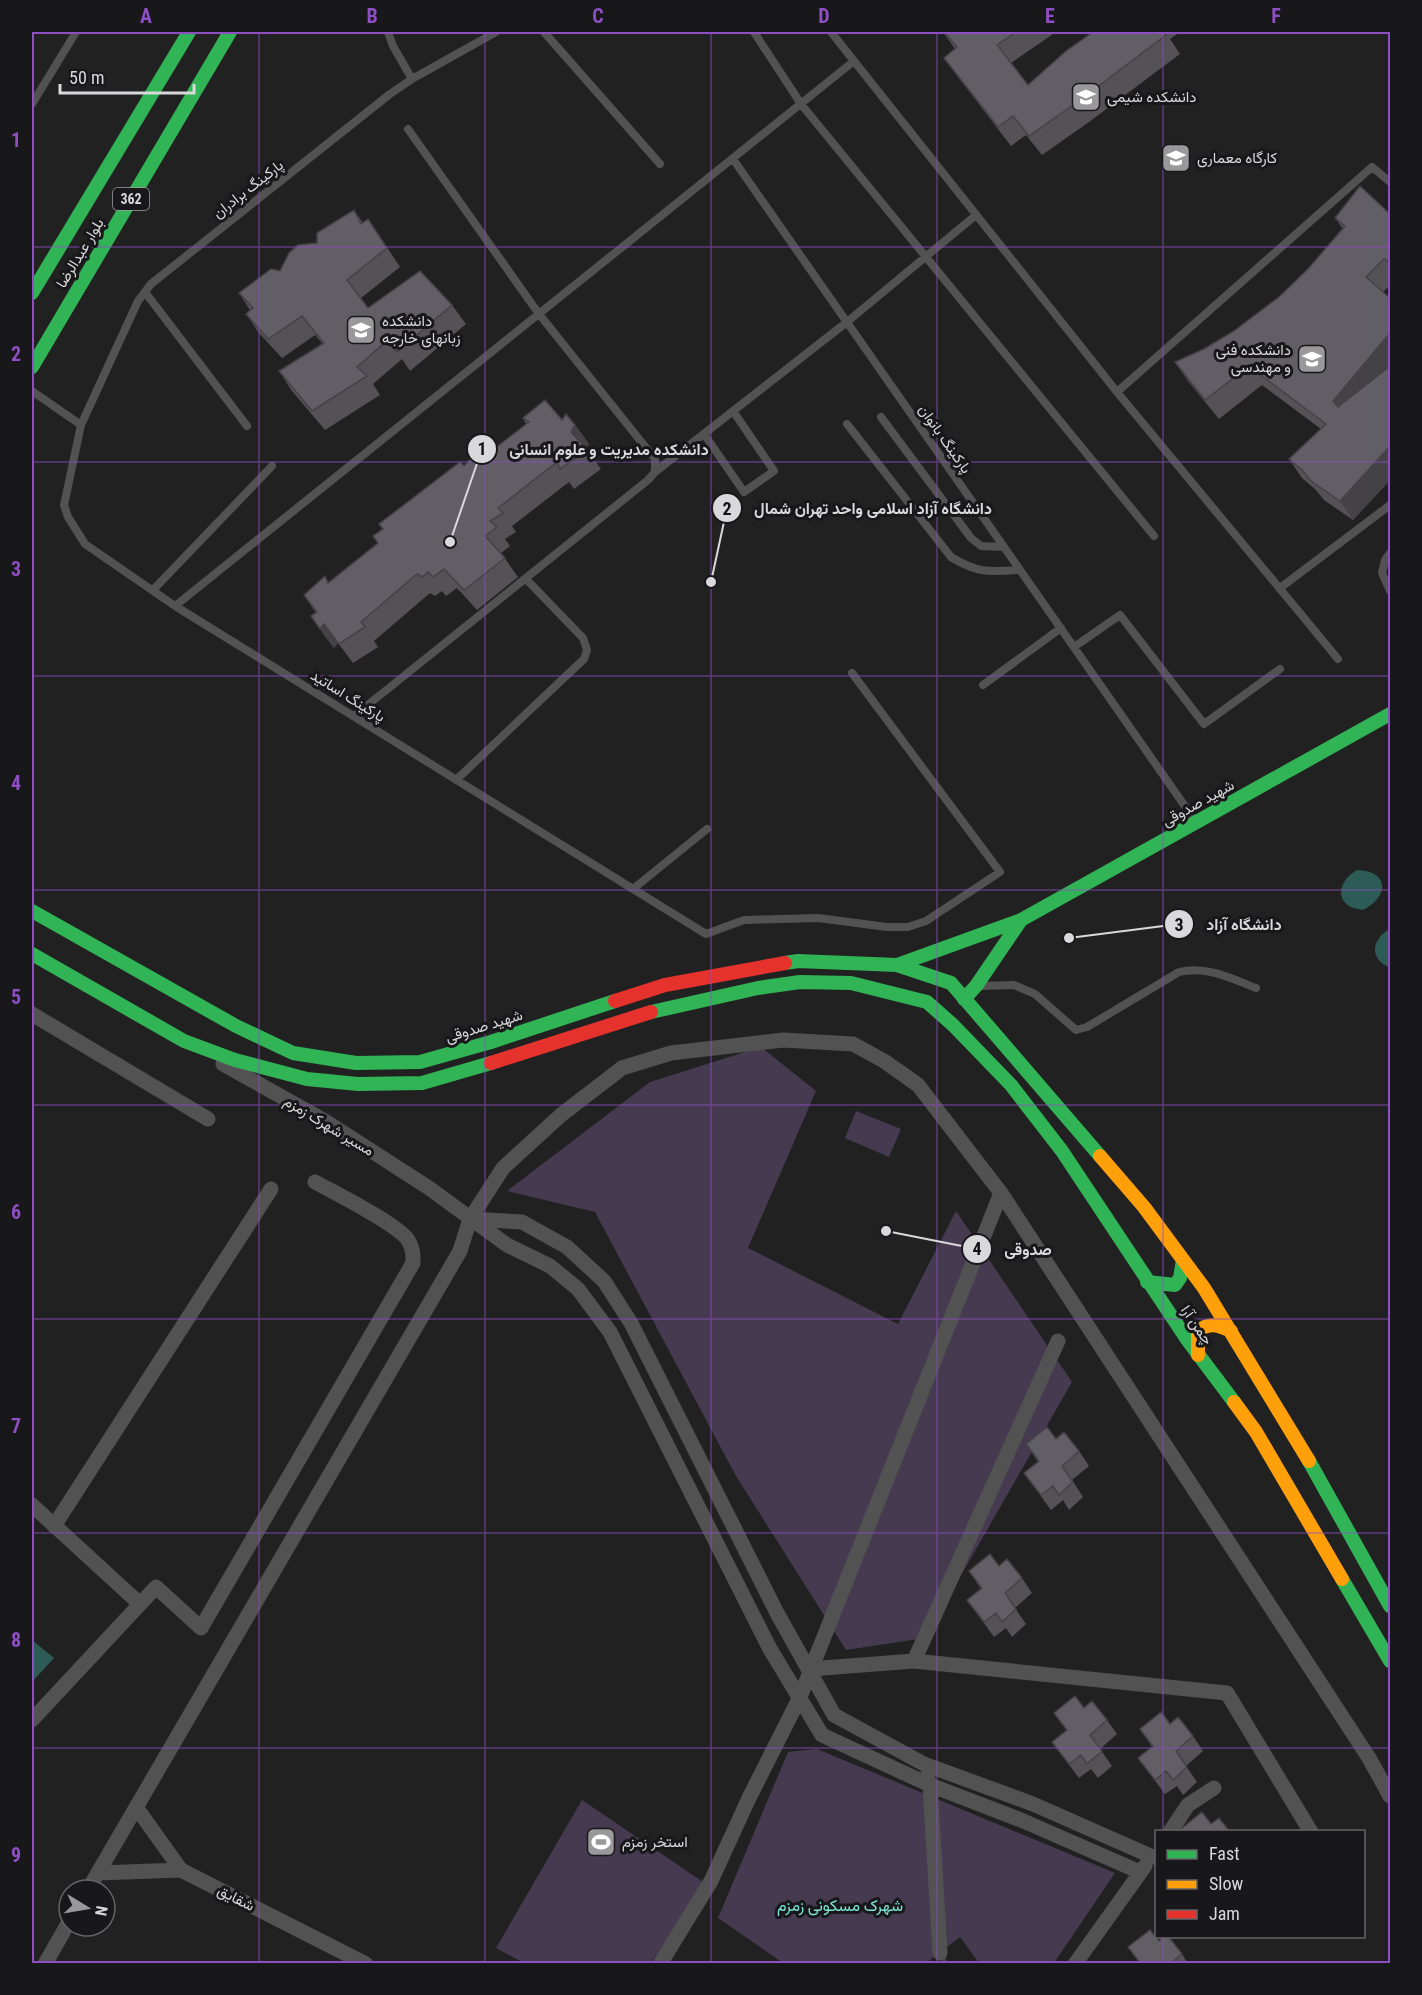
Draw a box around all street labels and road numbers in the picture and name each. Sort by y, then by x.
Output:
street label: پارکینگ برادران [209,156,288,223]
road number: 362 [113,188,149,210]
street label: بلوار عبدالرضا [52,215,108,291]
street label: پارکینگ بانوان [914,401,975,478]
street label: پارکینگ اساتید [307,666,389,727]
street label: شهید صدوقی [1159,776,1238,831]
street label: شهید صدوقی [443,1006,525,1047]
street label: مسیر شهرک زمزم [280,1092,377,1161]
street label: چمن آرا [1176,1302,1217,1349]
street label: شقایق [214,1881,258,1916]

